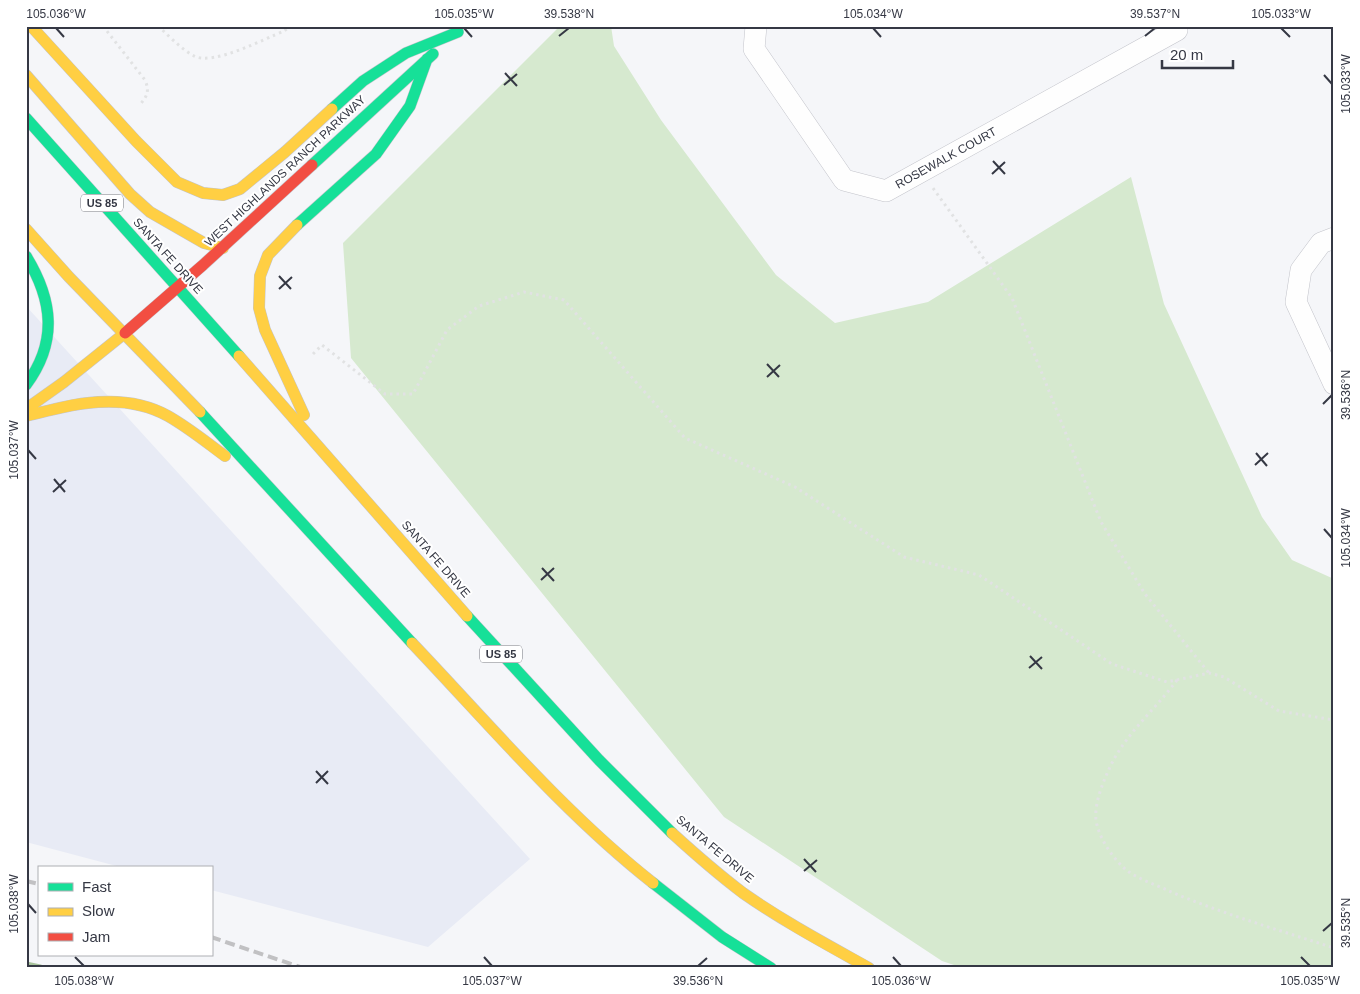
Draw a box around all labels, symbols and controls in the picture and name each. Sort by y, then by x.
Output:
text: 105.036°W [26,7,86,21]
text: 105.035°W [434,7,494,21]
text: 39.538°N [544,7,594,21]
text: 105.034°W [843,7,903,21]
text: 39.537°N [1130,7,1180,21]
text: 105.033°W [1251,7,1311,21]
scale bar [1162,38,1234,70]
text: 20 m [1170,46,1203,63]
text: 105.033°W [1339,54,1353,114]
street label: WEST HIGHLANDS RANCH PARKWAY [202,93,368,249]
street label: ROSEWALK COURT [893,124,1000,192]
road number: US 85 [81,194,123,212]
street label: SANTA FE DRIVE [130,215,206,297]
text: 39.536°N [1339,370,1353,420]
text: 105.037°W [7,420,21,480]
text: 105.034°W [1339,508,1353,568]
street label: SANTA FE DRIVE [399,518,473,600]
road number: US 85 [480,646,522,662]
street label: SANTA FE DRIVE [673,812,757,886]
legend [38,866,212,956]
text: 105.038°W [7,874,21,934]
text: Fast [82,878,112,895]
text: 39.535°N [1339,898,1353,948]
text: Slow [82,902,115,919]
text: Jam [82,928,110,945]
text: 105.038°W [54,974,114,988]
text: 105.037°W [462,974,522,988]
text: 39.536°N [673,974,723,988]
text: 105.036°W [871,974,931,988]
text: 105.035°W [1280,974,1340,988]

